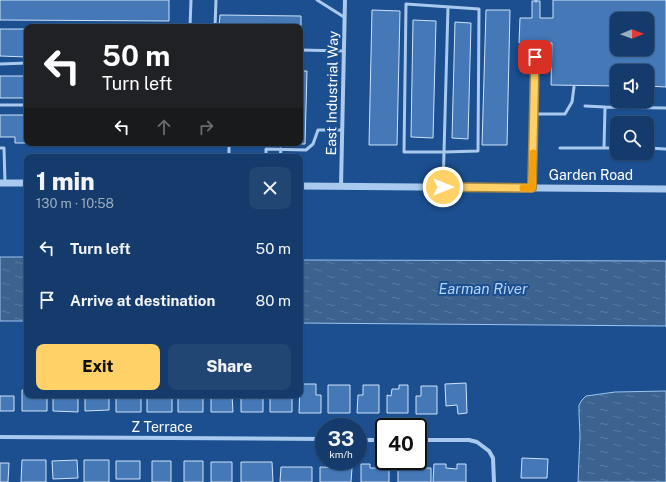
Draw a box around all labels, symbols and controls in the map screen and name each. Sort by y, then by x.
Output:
north arrow [610,12,654,56]
map controls [610,12,654,160]
street label: East Industrial Way [323,30,341,155]
text: 50 m [102,39,170,72]
icon: left [36,40,88,92]
pin [518,40,552,74]
icon: arrive [524,46,546,68]
button: sound [610,64,654,108]
text: Turn left [102,73,172,94]
icon: left [111,116,133,138]
icon: ahead [153,116,175,138]
icon: right [195,116,217,138]
button: search [610,116,654,160]
position arrow [422,166,464,208]
text: 1 min [36,167,95,195]
button: close [249,167,291,209]
street label: Garden Road [549,167,633,183]
text: 130 m · 10:58 [36,196,114,211]
icon: left [36,237,58,259]
text: Turn left [70,240,131,257]
text: 50 m [256,240,291,257]
water label: Earman River [438,280,528,297]
icon: arrive [36,289,58,311]
text: Arrive at destination [70,292,215,309]
text: 80 m [256,292,291,309]
button: Exit [36,344,160,390]
button: Share [168,344,291,390]
speed limit sign: 40 [375,418,427,470]
street label: Z Terrace [131,419,193,435]
text: 33 [328,427,354,451]
text: km/h [329,448,353,460]

